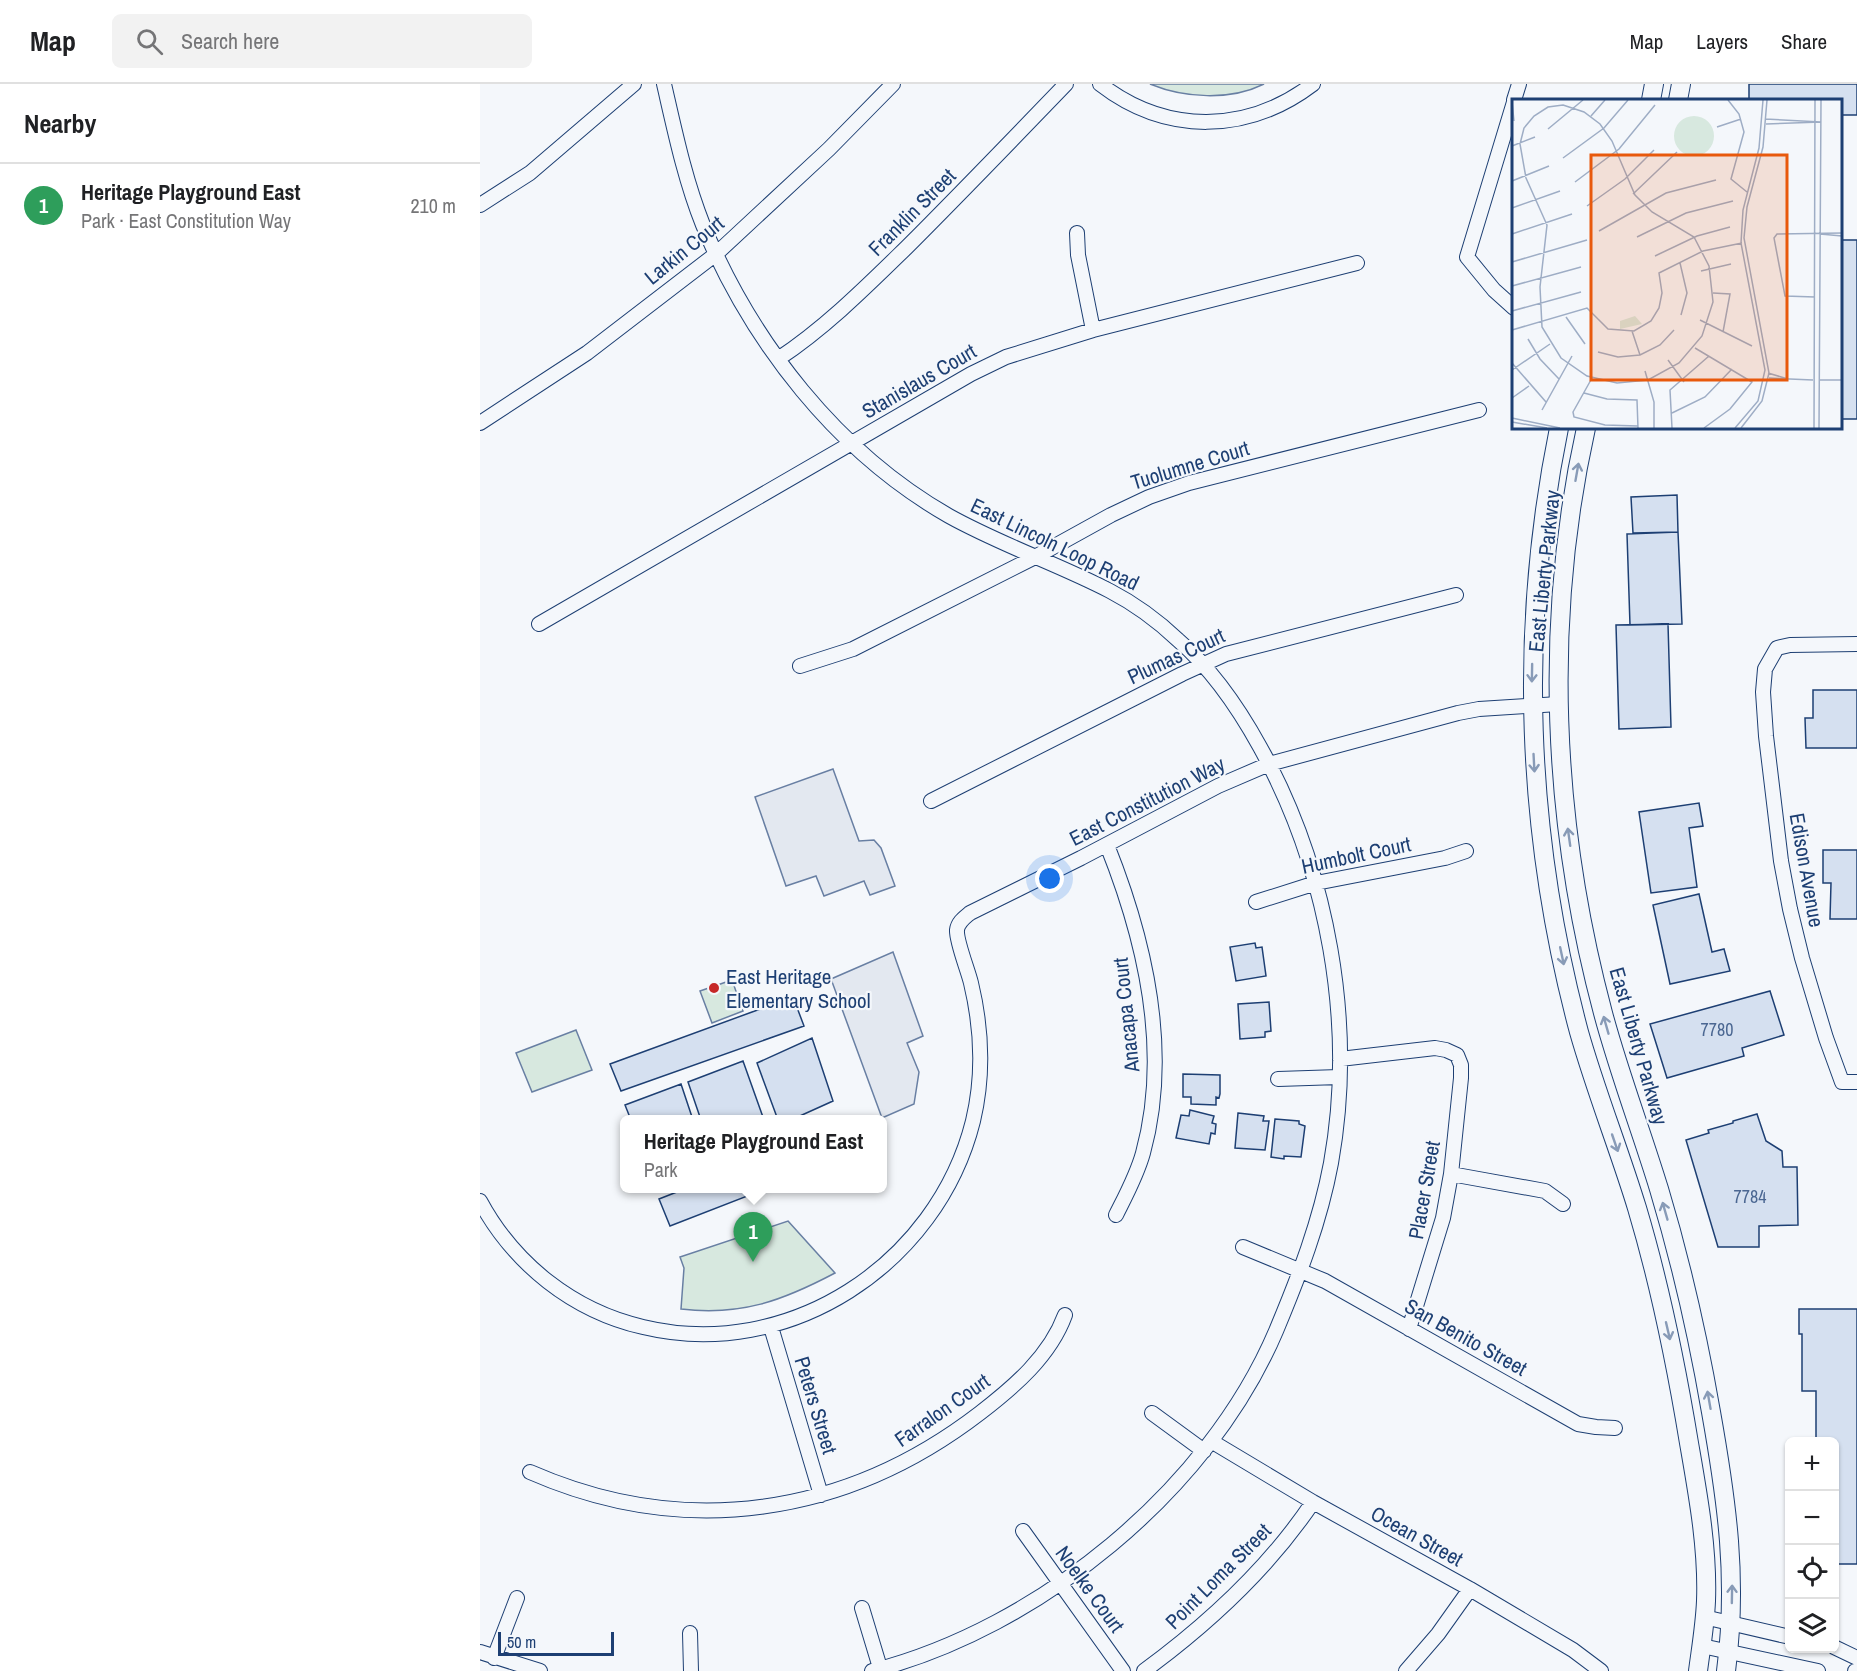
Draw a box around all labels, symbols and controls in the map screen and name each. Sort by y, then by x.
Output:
search box [112,14,532,68]
text: Map [30,22,76,60]
icon: search [133,25,166,58]
text: Search here [181,26,279,56]
text: Map [1630,27,1663,56]
text: Layers [1696,27,1748,56]
text: Share [1781,27,1827,56]
inset map [1512,99,1842,429]
text: Nearby [24,106,96,141]
street label: Franklin Street [862,162,962,262]
text: Heritage Playground East [81,177,301,207]
text: 1 [39,192,48,219]
text: 210 m [410,192,456,219]
text: Park · East Constitution Way [81,207,291,234]
street label: Larkin Court [638,209,730,291]
street label: Stanislaus Court [857,337,982,425]
street label: Tuolumne Court [1127,433,1253,497]
one-way arrow [1572,462,1583,482]
street label: East Liberty Parkway [1521,488,1567,653]
street label: East Lincoln Loop Road [966,491,1144,597]
street label: Plumas Court [1123,621,1230,691]
one-way arrow [1526,663,1538,683]
street label: East Constitution Way [1064,749,1230,853]
one-way arrow [1529,753,1540,773]
street label: Edison Avenue [1783,811,1831,929]
one-way arrow [1564,828,1575,848]
street label: Humbolt Court [1299,829,1414,881]
your location [1035,864,1064,893]
one-way arrow [1557,946,1568,965]
street label: Anacapa Court [1106,956,1147,1075]
place label: East Heritage Elementary School [726,962,871,1015]
street label: East Liberty Parkway [1603,964,1675,1129]
marker: East Heritage Elementary School [707,981,721,995]
one-way arrow [1600,1016,1611,1035]
house number: 7780 [1701,1017,1733,1042]
popup [620,1115,887,1193]
text: Heritage Playground East [644,1126,863,1156]
one-way arrow [1611,1133,1622,1152]
street label: Placer Street [1401,1138,1447,1242]
text: Park [644,1156,677,1183]
house number: 7784 [1734,1184,1766,1209]
one-way arrow [1659,1202,1670,1221]
pin: 1 [734,1212,772,1262]
street label: San Benito Street [1400,1291,1533,1383]
one-way arrow [1663,1321,1675,1340]
street label: Peters Street [787,1353,845,1457]
street label: Farralon Court [889,1366,996,1453]
one-way arrow [1703,1391,1714,1411]
map controls [1785,1437,1839,1653]
button: + [1785,1437,1839,1491]
button: − [1785,1491,1839,1545]
street label: Ocean Street [1366,1499,1469,1573]
street label: Point Loma Street [1159,1517,1277,1635]
street label: Noelke Court [1049,1540,1131,1638]
button: locate [1785,1545,1839,1599]
one-way arrow [1726,1584,1738,1604]
button: layers [1785,1599,1839,1653]
scale bar [498,1629,614,1656]
text: 50 m [507,1631,536,1653]

